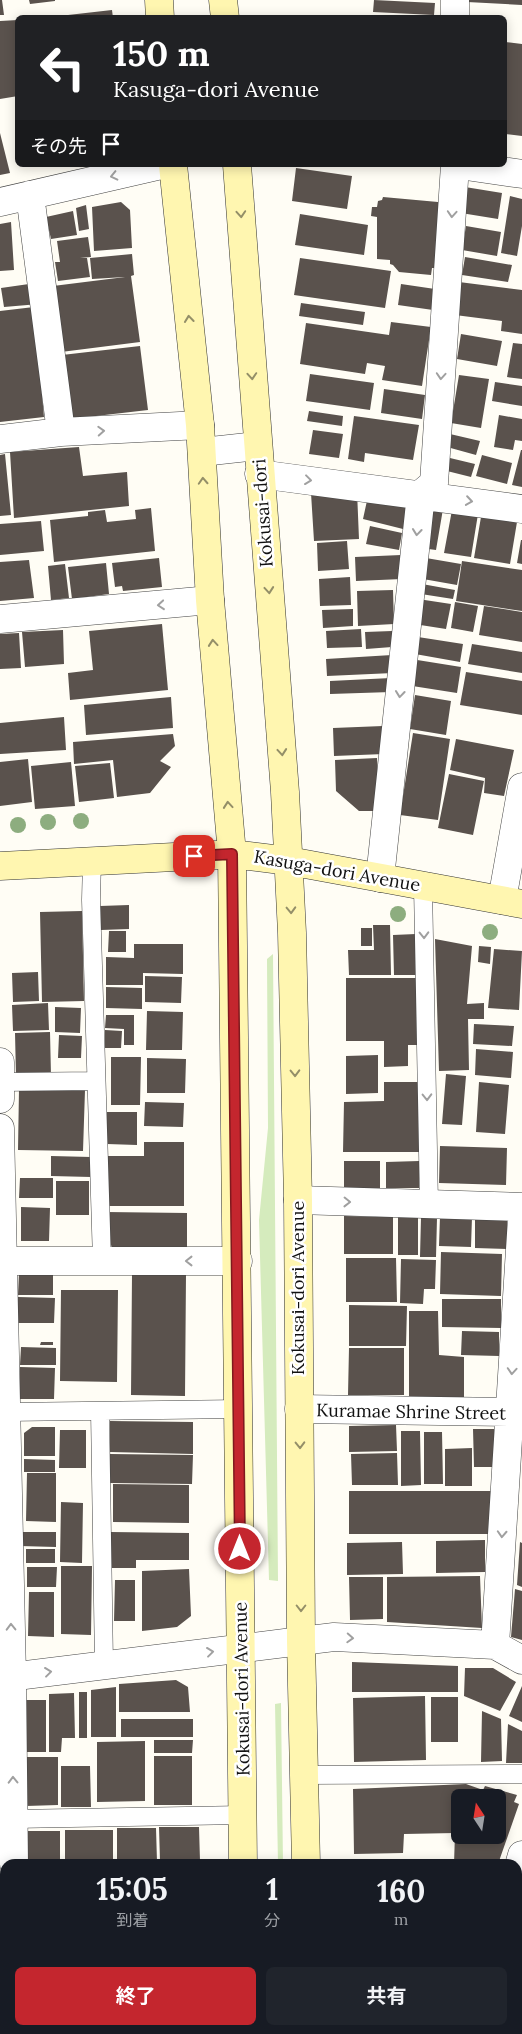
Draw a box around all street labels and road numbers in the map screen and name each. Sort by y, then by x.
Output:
street label: Kokusai-dori [247,458,278,568]
street label: Kasuga-dori Avenue [252,845,422,897]
street label: Kokusai-dori Avenue [286,1201,309,1375]
street label: Kuramae Shrine Street [316,1398,506,1425]
street label: Kokusai-dori Avenue [228,1601,255,1776]

